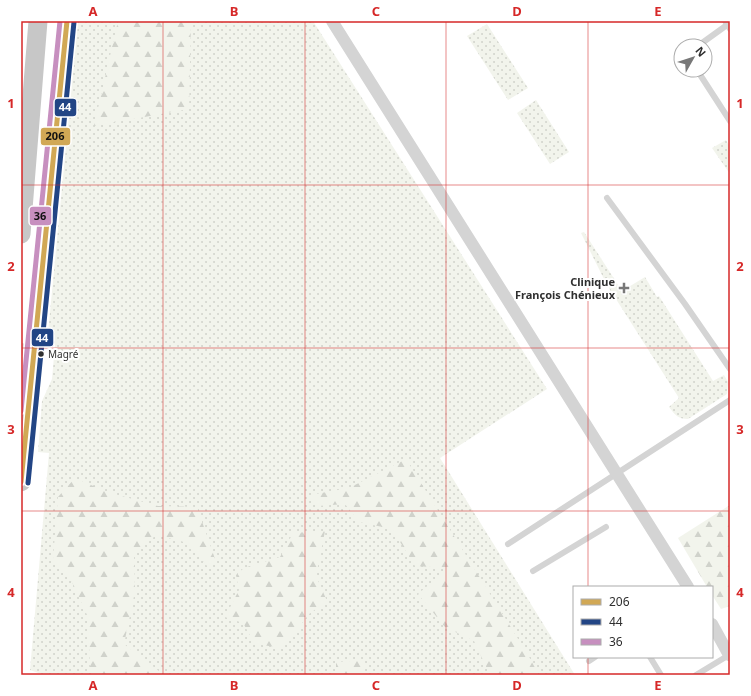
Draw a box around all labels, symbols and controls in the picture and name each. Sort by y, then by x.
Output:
text: A [89,2,98,20]
text: B [230,2,238,20]
text: C [372,2,380,20]
text: D [512,2,522,20]
text: E [654,2,662,20]
north arrow [673,38,713,78]
text: N [693,43,710,60]
text: 1 [7,94,15,112]
text: 1 [736,94,744,112]
line badge: 44 [54,98,77,117]
text: 44 [59,99,72,114]
line badge: 206 [40,127,71,146]
text: 206 [46,128,64,143]
line badge: 36 [29,206,52,226]
text: 36 [34,208,46,223]
text: 2 [7,257,15,275]
text: 2 [736,257,744,275]
place label: Clinique François Chénieux [515,274,616,302]
marker: Clinique François Chénieux [618,282,630,294]
line badge: 44 [31,328,54,347]
text: 44 [36,330,49,345]
place label: Magré [48,347,79,361]
marker: Magré [36,349,46,359]
text: 3 [7,420,15,438]
text: 3 [736,420,744,438]
text: 4 [7,583,15,601]
text: 4 [736,583,744,601]
legend [573,586,713,658]
text: 206 [609,593,630,610]
text: 44 [609,613,623,630]
text: 36 [609,633,623,650]
text: A [89,676,98,694]
text: B [230,676,238,694]
text: C [372,676,380,694]
text: D [512,676,522,694]
text: E [654,676,662,694]

